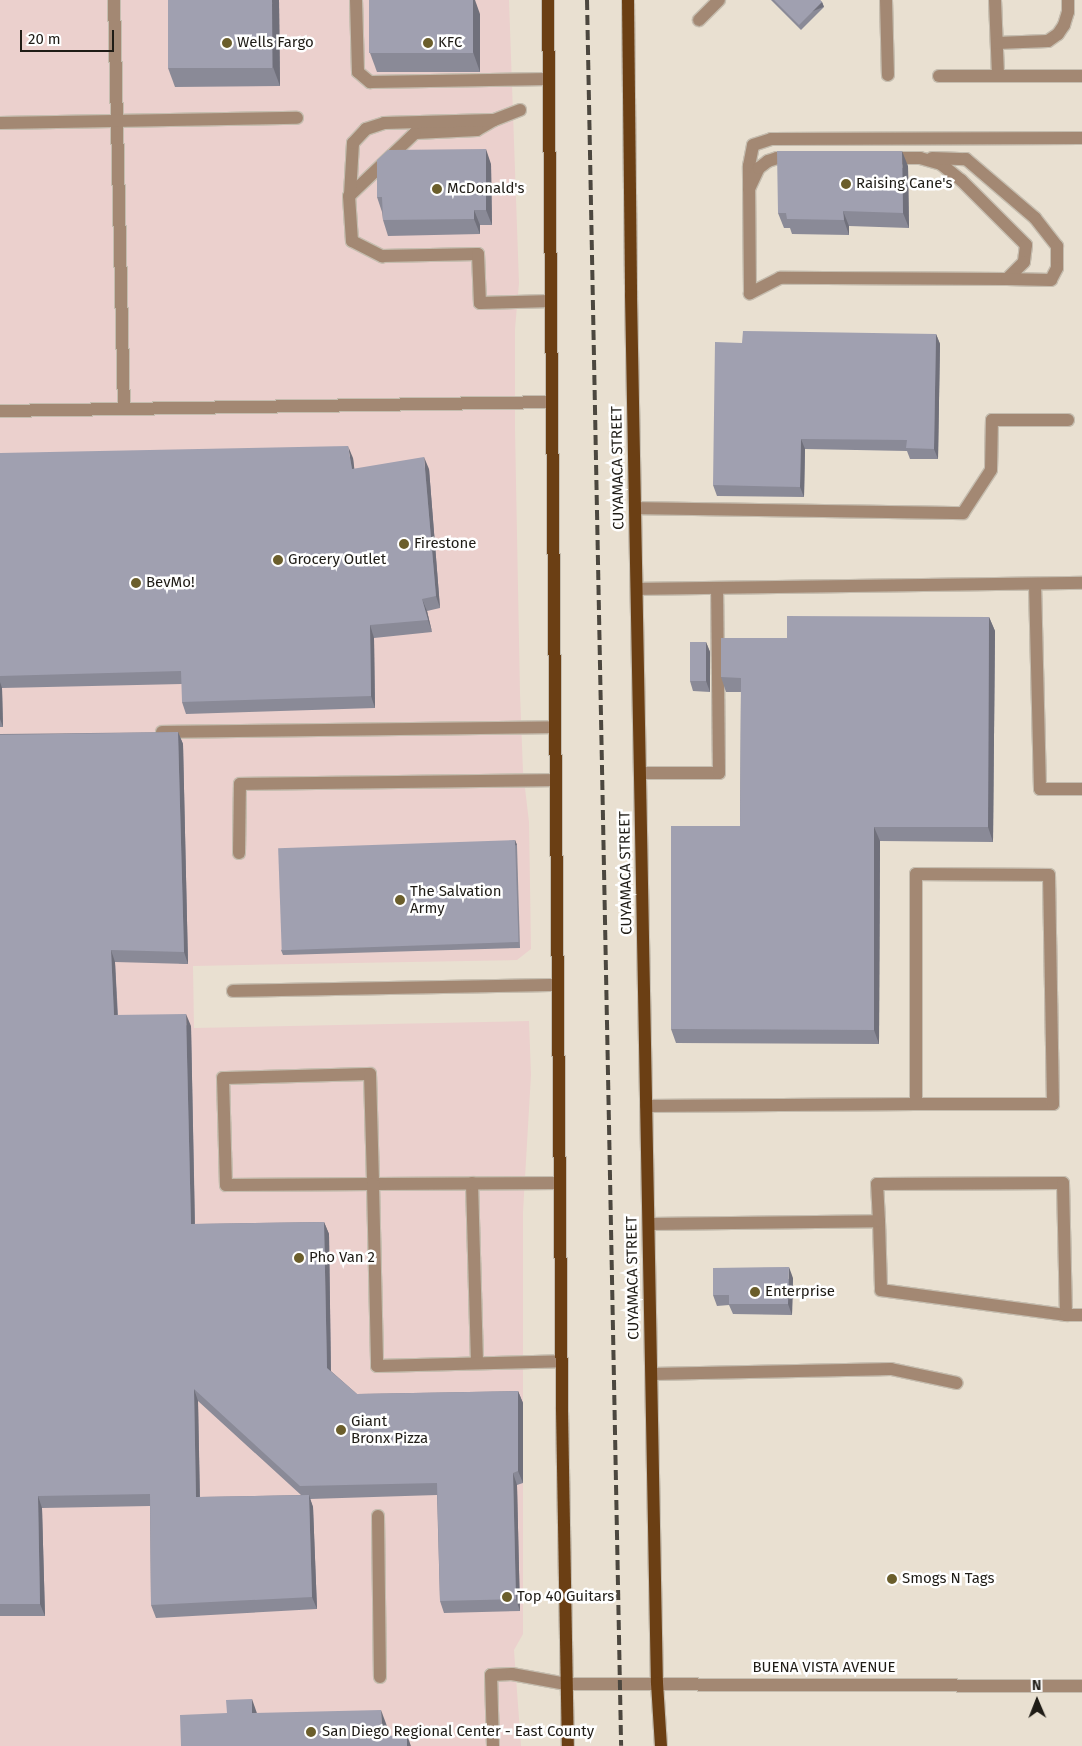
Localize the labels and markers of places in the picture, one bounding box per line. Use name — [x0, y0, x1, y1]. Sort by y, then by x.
place label: Wells Fargo — [237, 34, 314, 52]
place label: KFC — [438, 34, 462, 52]
marker: Wells Fargo — [221, 37, 233, 49]
marker: KFC — [422, 37, 434, 49]
place label: Raising Cane's — [856, 175, 952, 193]
marker: Raising Cane's — [840, 178, 852, 190]
place label: McDonald's — [447, 180, 524, 198]
marker: McDonald's — [431, 183, 443, 195]
place label: Firestone — [414, 535, 477, 553]
marker: Firestone — [398, 538, 410, 550]
place label: Grocery Outlet — [288, 551, 386, 569]
marker: Grocery Outlet — [272, 554, 284, 566]
place label: BevMo! — [146, 574, 195, 592]
marker: BevMo! — [130, 577, 142, 589]
place label: The Salvation Army — [410, 882, 502, 917]
marker: The Salvation Army — [394, 894, 406, 906]
place label: Pho Van 2 — [309, 1249, 375, 1267]
marker: Pho Van 2 — [293, 1252, 305, 1264]
place label: Enterprise — [765, 1283, 835, 1301]
marker: Enterprise — [749, 1286, 761, 1298]
place label: Giant Bronx Pizza — [351, 1412, 428, 1447]
marker: Giant Bronx Pizza — [335, 1424, 347, 1436]
place label: Smogs N Tags — [902, 1570, 994, 1588]
marker: Smogs N Tags — [886, 1573, 898, 1585]
place label: Top 40 Guitars — [517, 1588, 614, 1606]
marker: Top 40 Guitars — [501, 1591, 513, 1603]
place label: San Diego Regional Center - East County — [322, 1723, 594, 1741]
marker: San Diego Regional Center - East County — [304, 1725, 318, 1739]

